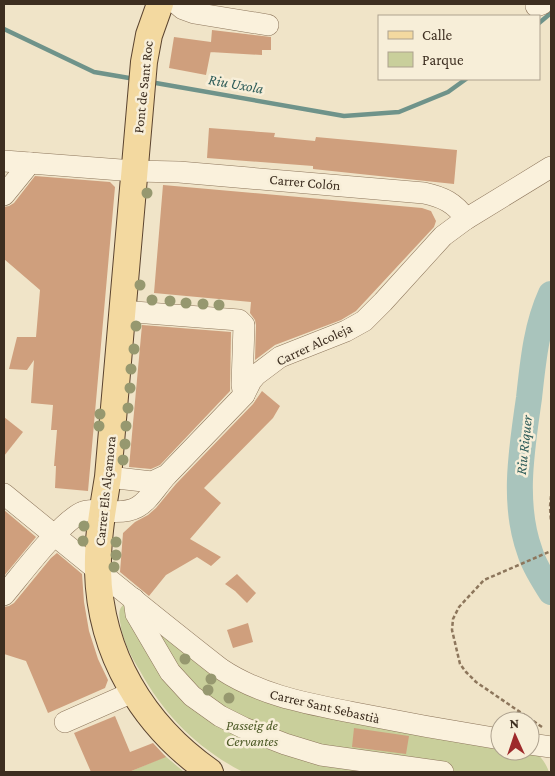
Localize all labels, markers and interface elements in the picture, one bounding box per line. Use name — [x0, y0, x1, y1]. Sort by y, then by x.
legend — [378, 15, 540, 80]
text: Calle — [422, 27, 453, 43]
street label: Pont de Sant Roc — [130, 40, 156, 134]
text: Parque — [422, 52, 464, 69]
water label: Riu Uxola — [207, 71, 265, 97]
street label: Carrer Colón — [269, 171, 342, 193]
street label: Carrer Alcoleja — [273, 319, 356, 370]
water label: Riu Riquer — [513, 414, 536, 476]
street label: Carrer Els Alçamora — [91, 435, 119, 547]
street label: Carrer Sant Sebastià — [268, 686, 382, 727]
north arrow — [490, 711, 540, 761]
text: N — [509, 715, 520, 731]
park label: Passeig de Cervantes — [226, 717, 279, 749]

